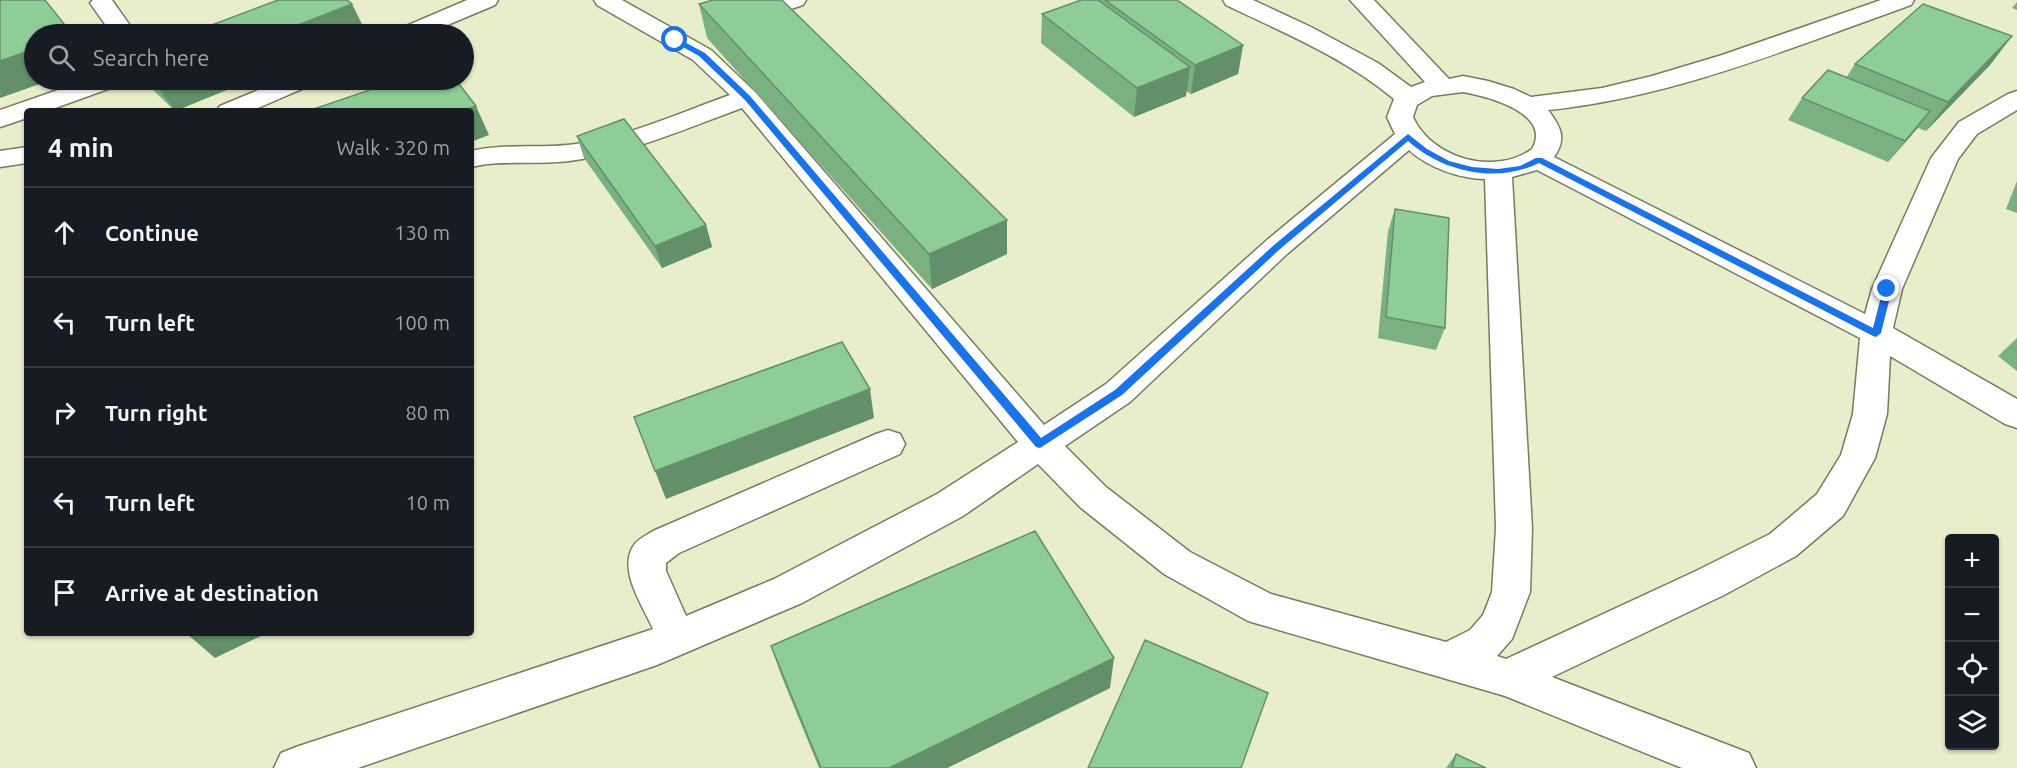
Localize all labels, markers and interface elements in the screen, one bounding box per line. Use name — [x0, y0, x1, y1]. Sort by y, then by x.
search box — [24, 24, 474, 90]
route start — [661, 26, 687, 52]
icon: search — [45, 41, 78, 74]
text: Search here — [93, 45, 209, 70]
text: 4 min — [48, 133, 114, 162]
text: Walk · 320 m — [337, 136, 450, 159]
icon: ahead — [48, 216, 81, 249]
text: Continue — [105, 220, 199, 245]
text: 130 m — [394, 221, 450, 244]
route end — [1873, 275, 1899, 301]
icon: left — [48, 306, 81, 339]
text: Turn left — [105, 310, 195, 335]
text: 100 m — [394, 311, 450, 334]
icon: right — [48, 396, 81, 429]
text: Turn right — [105, 400, 207, 425]
text: 80 m — [406, 401, 450, 424]
icon: left — [48, 486, 81, 519]
text: Turn left — [105, 490, 195, 515]
text: 10 m — [406, 491, 450, 514]
map controls — [1945, 534, 1999, 750]
button: + — [1945, 534, 1999, 588]
icon: arrive — [48, 576, 81, 609]
text: Arrive at destination — [105, 580, 319, 605]
button: − — [1945, 588, 1999, 642]
button: locate — [1945, 642, 1999, 696]
button: layers — [1945, 696, 1999, 750]

